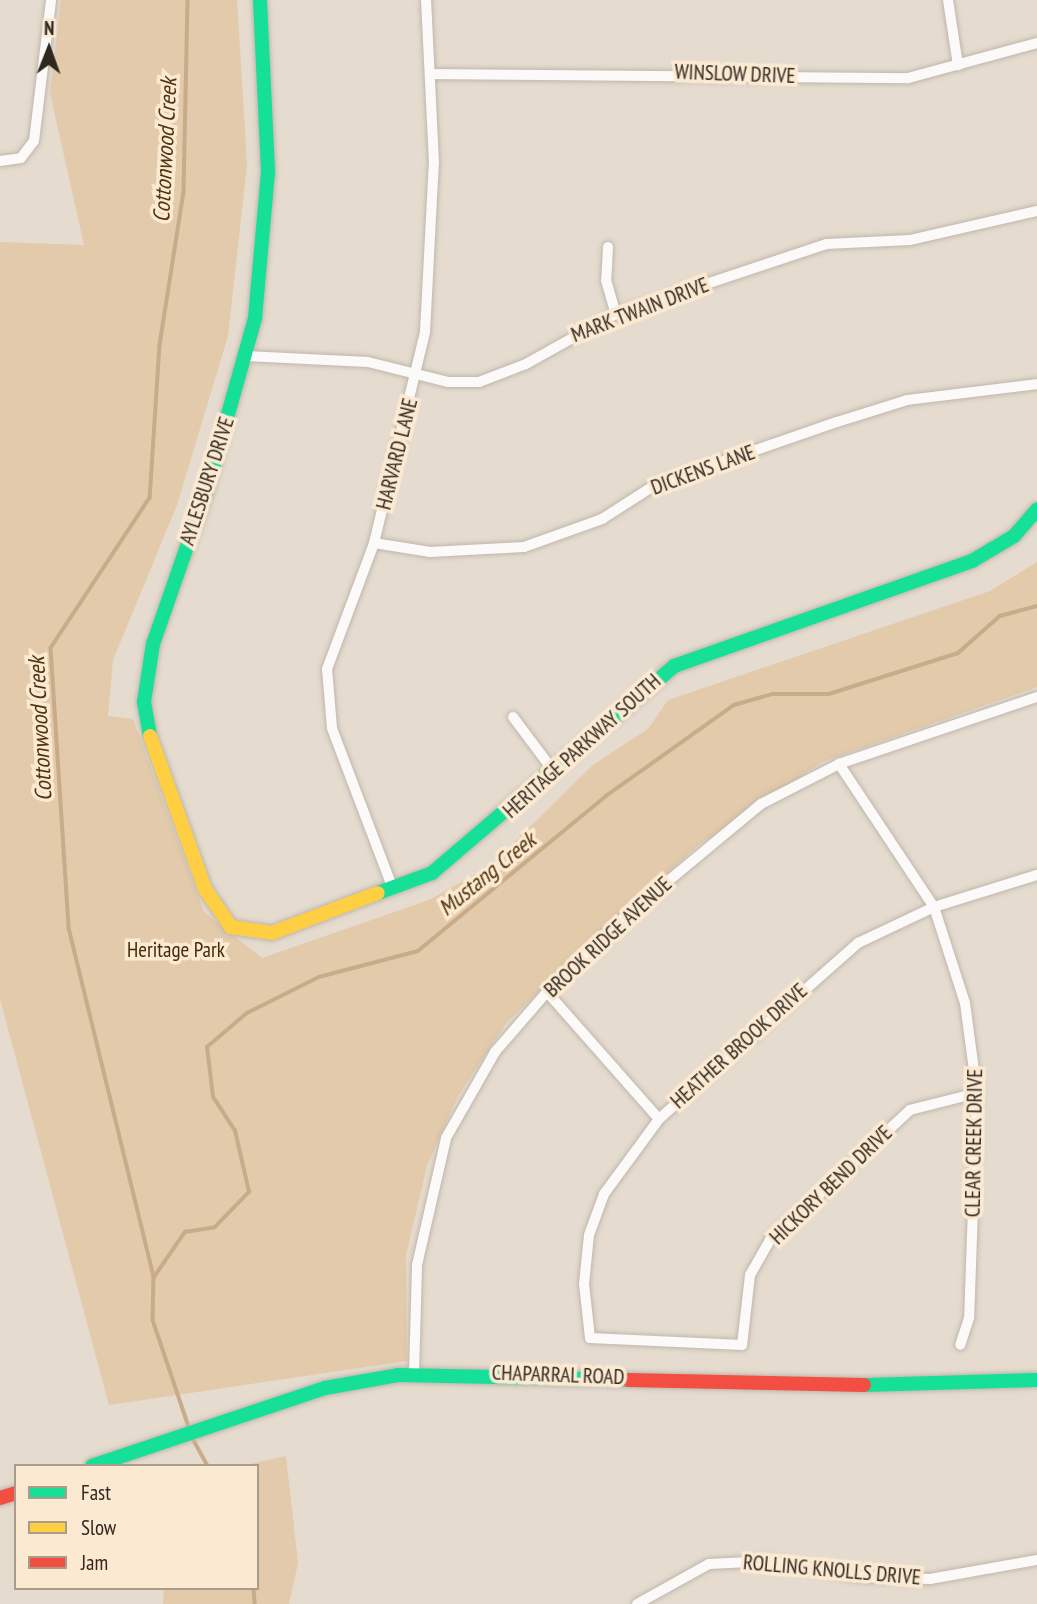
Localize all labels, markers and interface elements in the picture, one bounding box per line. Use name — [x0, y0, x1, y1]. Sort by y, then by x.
north arrow — [14, 14, 84, 84]
text: N — [44, 16, 55, 40]
street label: WINSLOW DRIVE — [674, 59, 796, 89]
water label: Cottonwood Creek — [147, 77, 183, 223]
street label: MARK TWAIN DRIVE — [567, 272, 713, 348]
street label: HARVARD LANE — [371, 396, 423, 512]
street label: AYLESBURY DRIVE — [174, 414, 240, 548]
street label: DICKENS LANE — [648, 440, 758, 500]
water label: Cottonwood Creek — [22, 656, 58, 802]
street label: HERITAGE PARKWAY SOUTH — [498, 668, 666, 824]
water label: Mustang Creek — [433, 826, 541, 922]
street label: BROOK RIDGE AVENUE — [539, 871, 677, 1003]
park label: Heritage Park — [127, 937, 225, 963]
street label: HEATHER BROOK DRIVE — [665, 978, 813, 1114]
street label: CLEAR CREEK DRIVE — [960, 1068, 988, 1218]
street label: HICKORY BEND DRIVE — [764, 1120, 898, 1250]
street label: CHAPARRAL ROAD — [491, 1360, 625, 1390]
legend — [14, 1464, 259, 1590]
text: Fast — [81, 1479, 111, 1506]
text: Slow — [81, 1514, 116, 1541]
text: Jam — [81, 1549, 108, 1576]
street label: ROLLING KNOLLS DRIVE — [742, 1550, 922, 1590]

